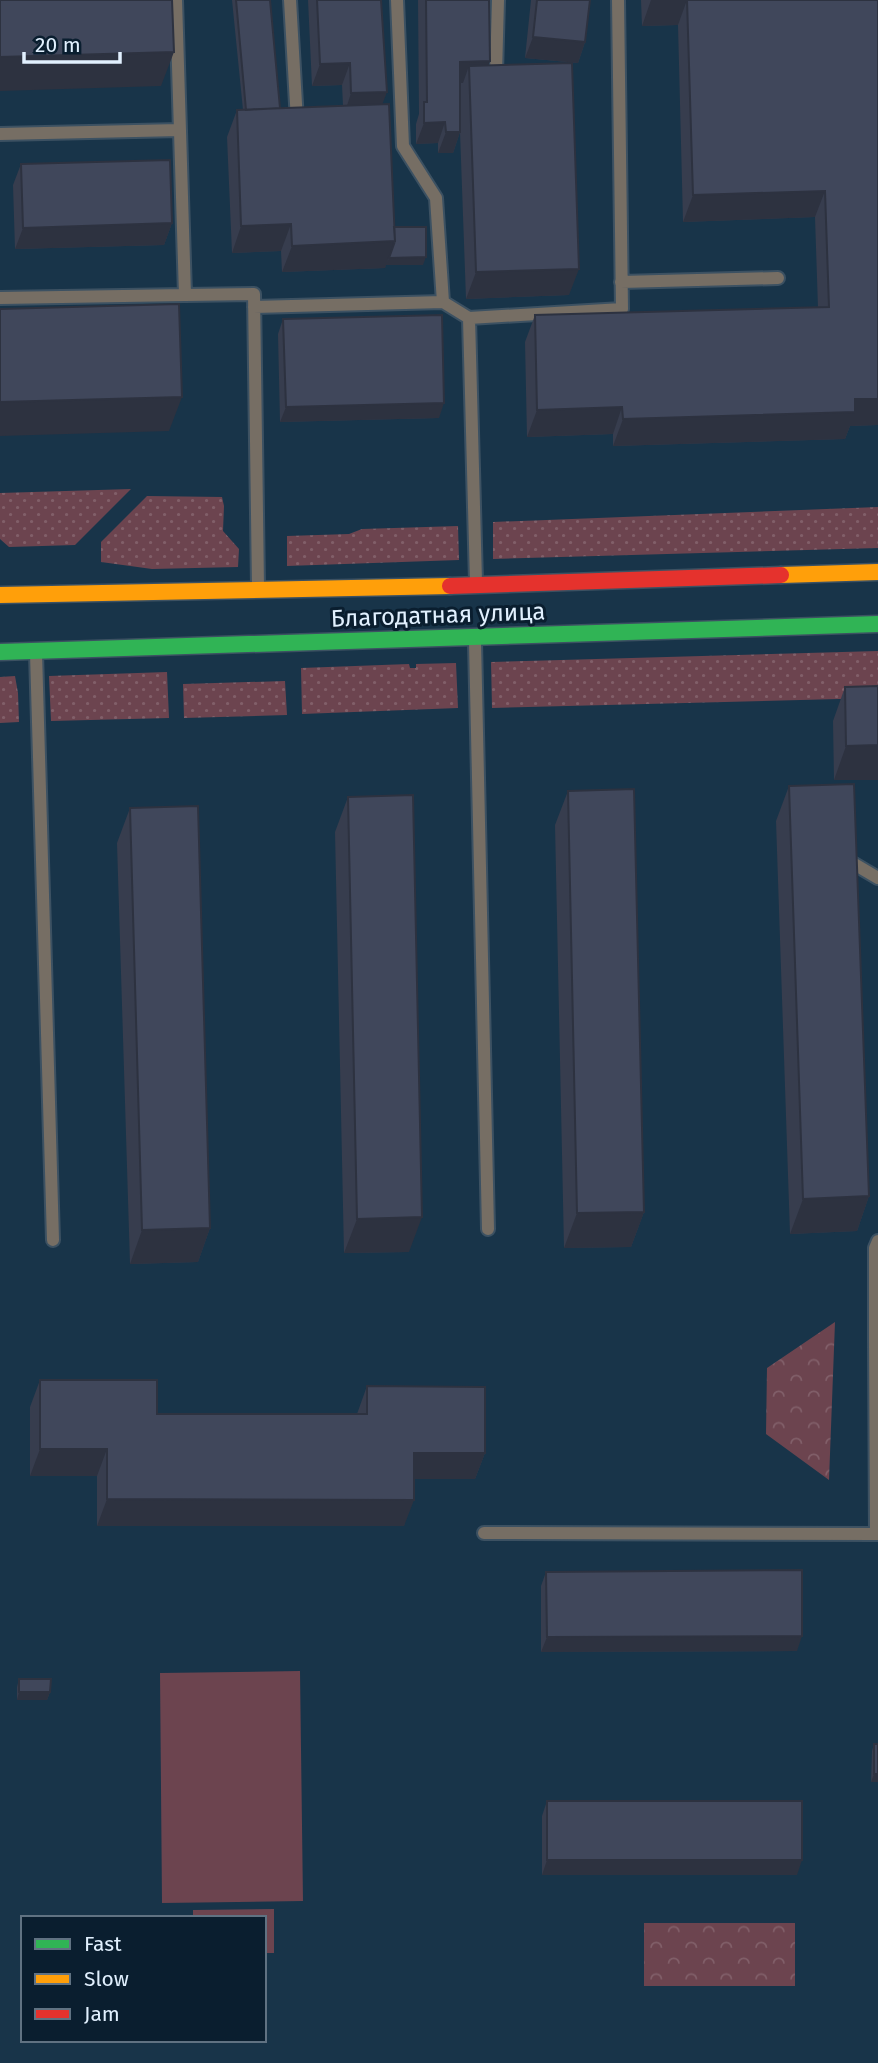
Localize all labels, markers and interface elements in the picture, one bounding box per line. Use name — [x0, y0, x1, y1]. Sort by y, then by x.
scale bar — [24, 21, 121, 65]
text: 20 m — [35, 32, 81, 58]
street label: Благодатная улица — [330, 597, 546, 633]
legend — [21, 1916, 266, 2042]
text: Fast — [84, 1931, 122, 1957]
text: Slow — [84, 1966, 129, 1992]
text: Jam — [84, 2001, 120, 2027]

